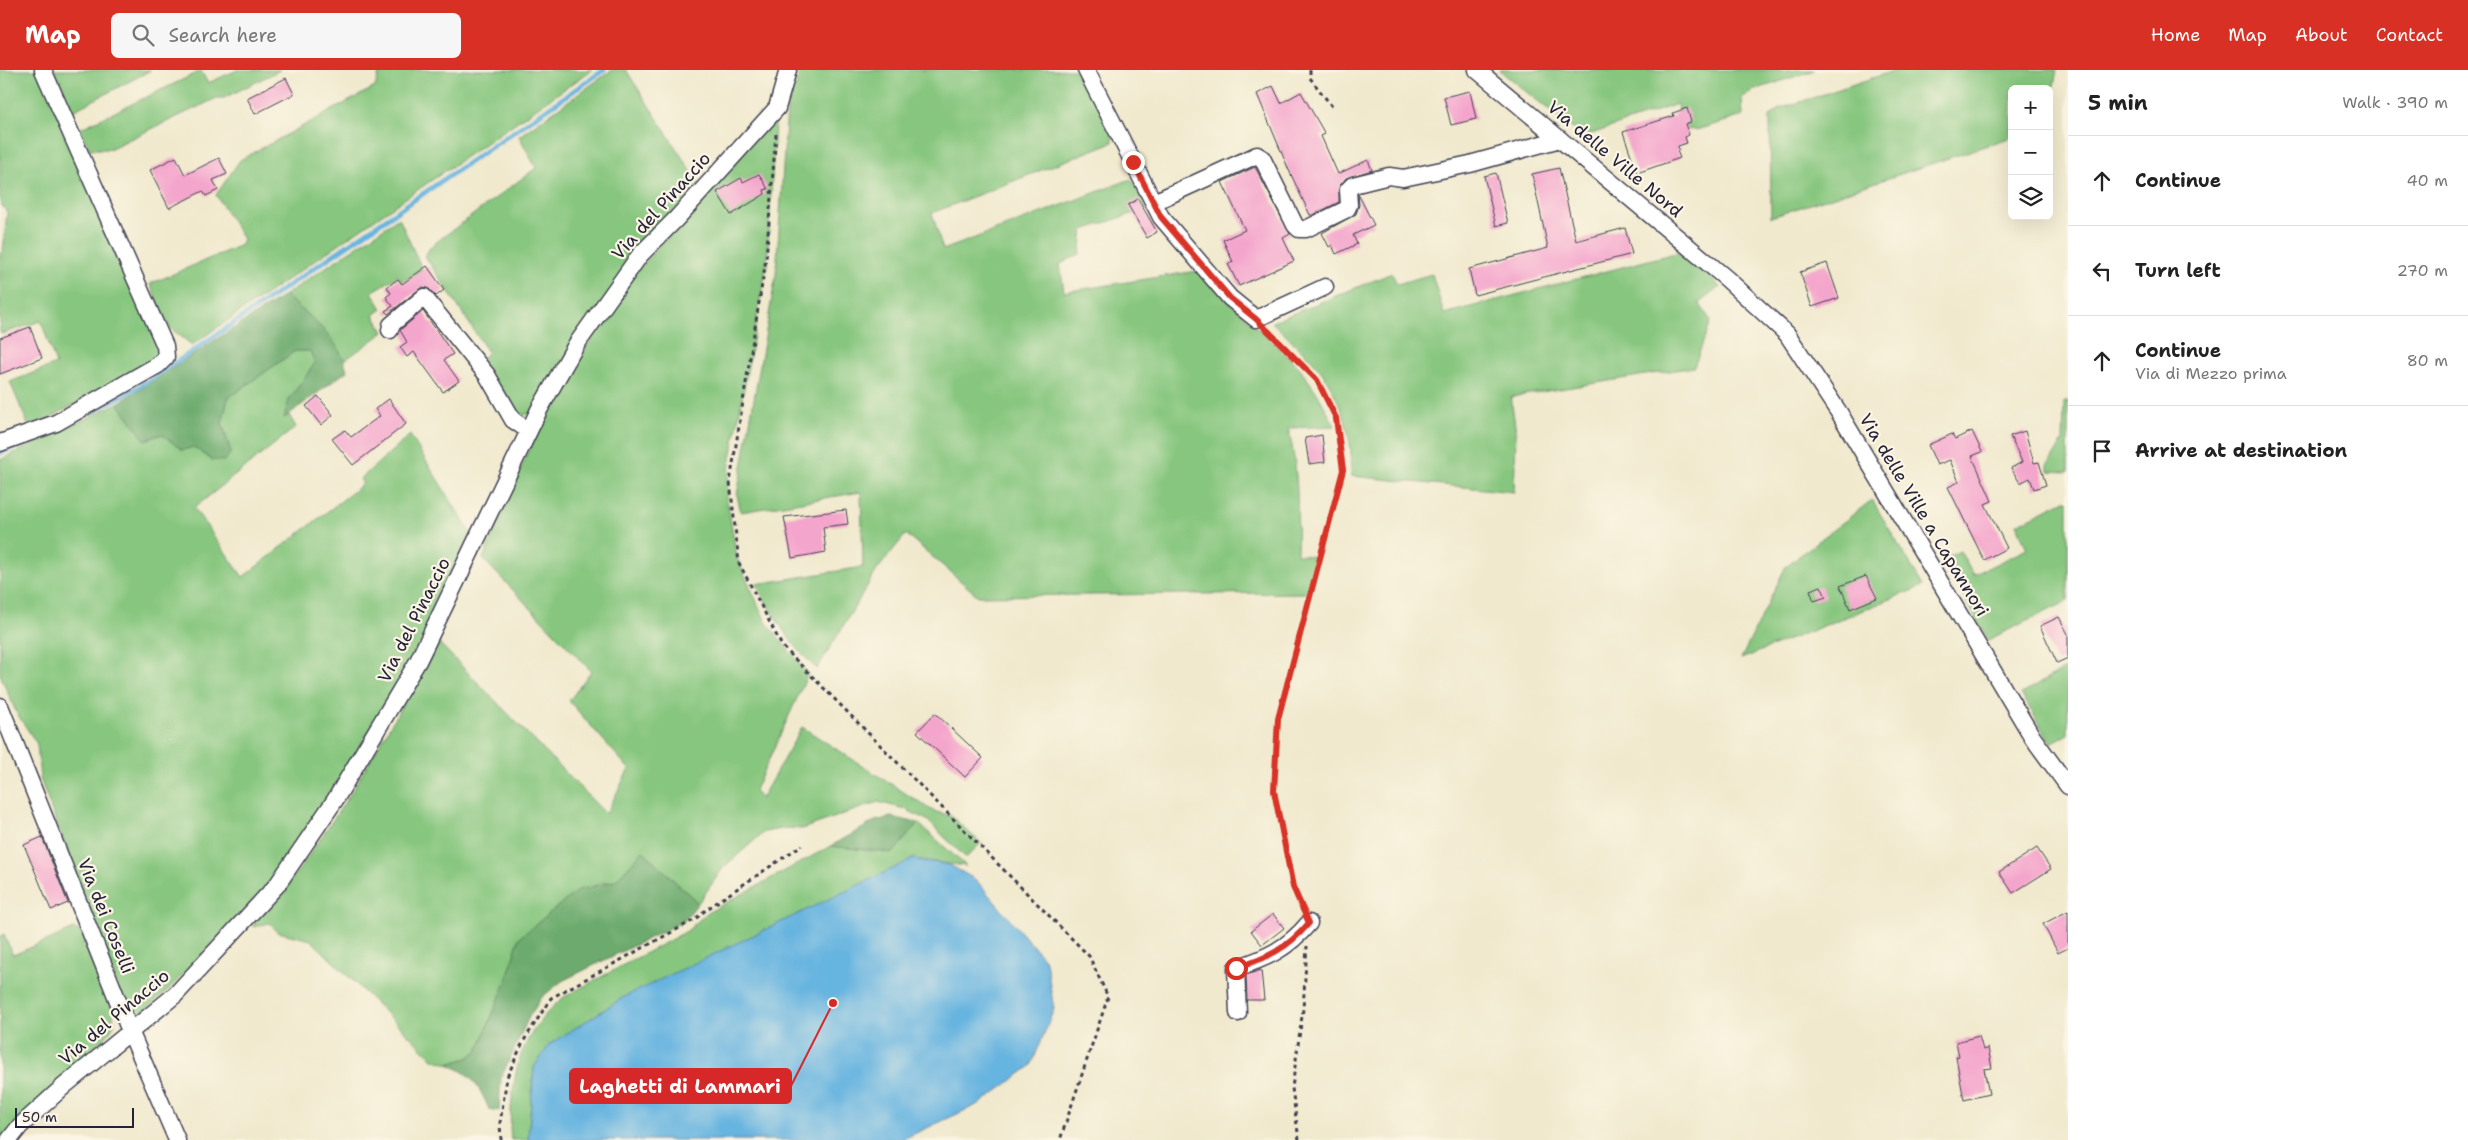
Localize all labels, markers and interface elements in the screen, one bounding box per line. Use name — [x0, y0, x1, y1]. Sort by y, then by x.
search box — [111, 13, 461, 58]
text: Map — [25, 19, 81, 51]
icon: search — [129, 21, 157, 49]
text: Search here — [169, 23, 277, 48]
text: Home — [2151, 23, 2200, 47]
text: Map — [2228, 23, 2267, 47]
text: About — [2295, 23, 2348, 47]
text: Contact — [2376, 23, 2443, 47]
map controls — [2008, 85, 2053, 220]
button: + — [2008, 85, 2053, 130]
text: 5 min — [2088, 89, 2148, 117]
text: Walk · 390 m — [2342, 92, 2448, 113]
street label: Via delle Ville Nord — [1542, 95, 1688, 223]
button: − — [2008, 130, 2053, 175]
street label: Via del Pinaccio — [606, 147, 716, 265]
route end — [1122, 151, 1145, 174]
icon: ahead — [2088, 167, 2116, 195]
text: Continue — [2135, 168, 2221, 193]
text: 40 m — [2406, 170, 2448, 191]
button: layers — [2008, 175, 2053, 220]
icon: left — [2088, 257, 2116, 285]
text: Turn left — [2135, 258, 2221, 283]
text: 270 m — [2397, 260, 2448, 281]
text: Continue — [2135, 338, 2221, 363]
icon: ahead — [2088, 347, 2116, 375]
text: 80 m — [2407, 350, 2448, 371]
text: Via di Mezzo prima — [2135, 363, 2287, 384]
street label: Via delle Ville a Capannori — [1854, 409, 1994, 621]
icon: arrive — [2088, 437, 2116, 465]
text: Arrive at destination — [2135, 438, 2347, 463]
street label: Via del Pinaccio — [372, 553, 456, 687]
street label: Via dei Coselli — [72, 855, 140, 977]
route start — [1225, 957, 1248, 980]
street label: Via del Pinaccio — [54, 964, 174, 1070]
callout: Laghetti di Lammari — [570, 1069, 791, 1103]
text: Laghetti di Lammari — [579, 1074, 781, 1099]
scale bar — [15, 1105, 134, 1128]
text: 50 m — [22, 1108, 57, 1126]

